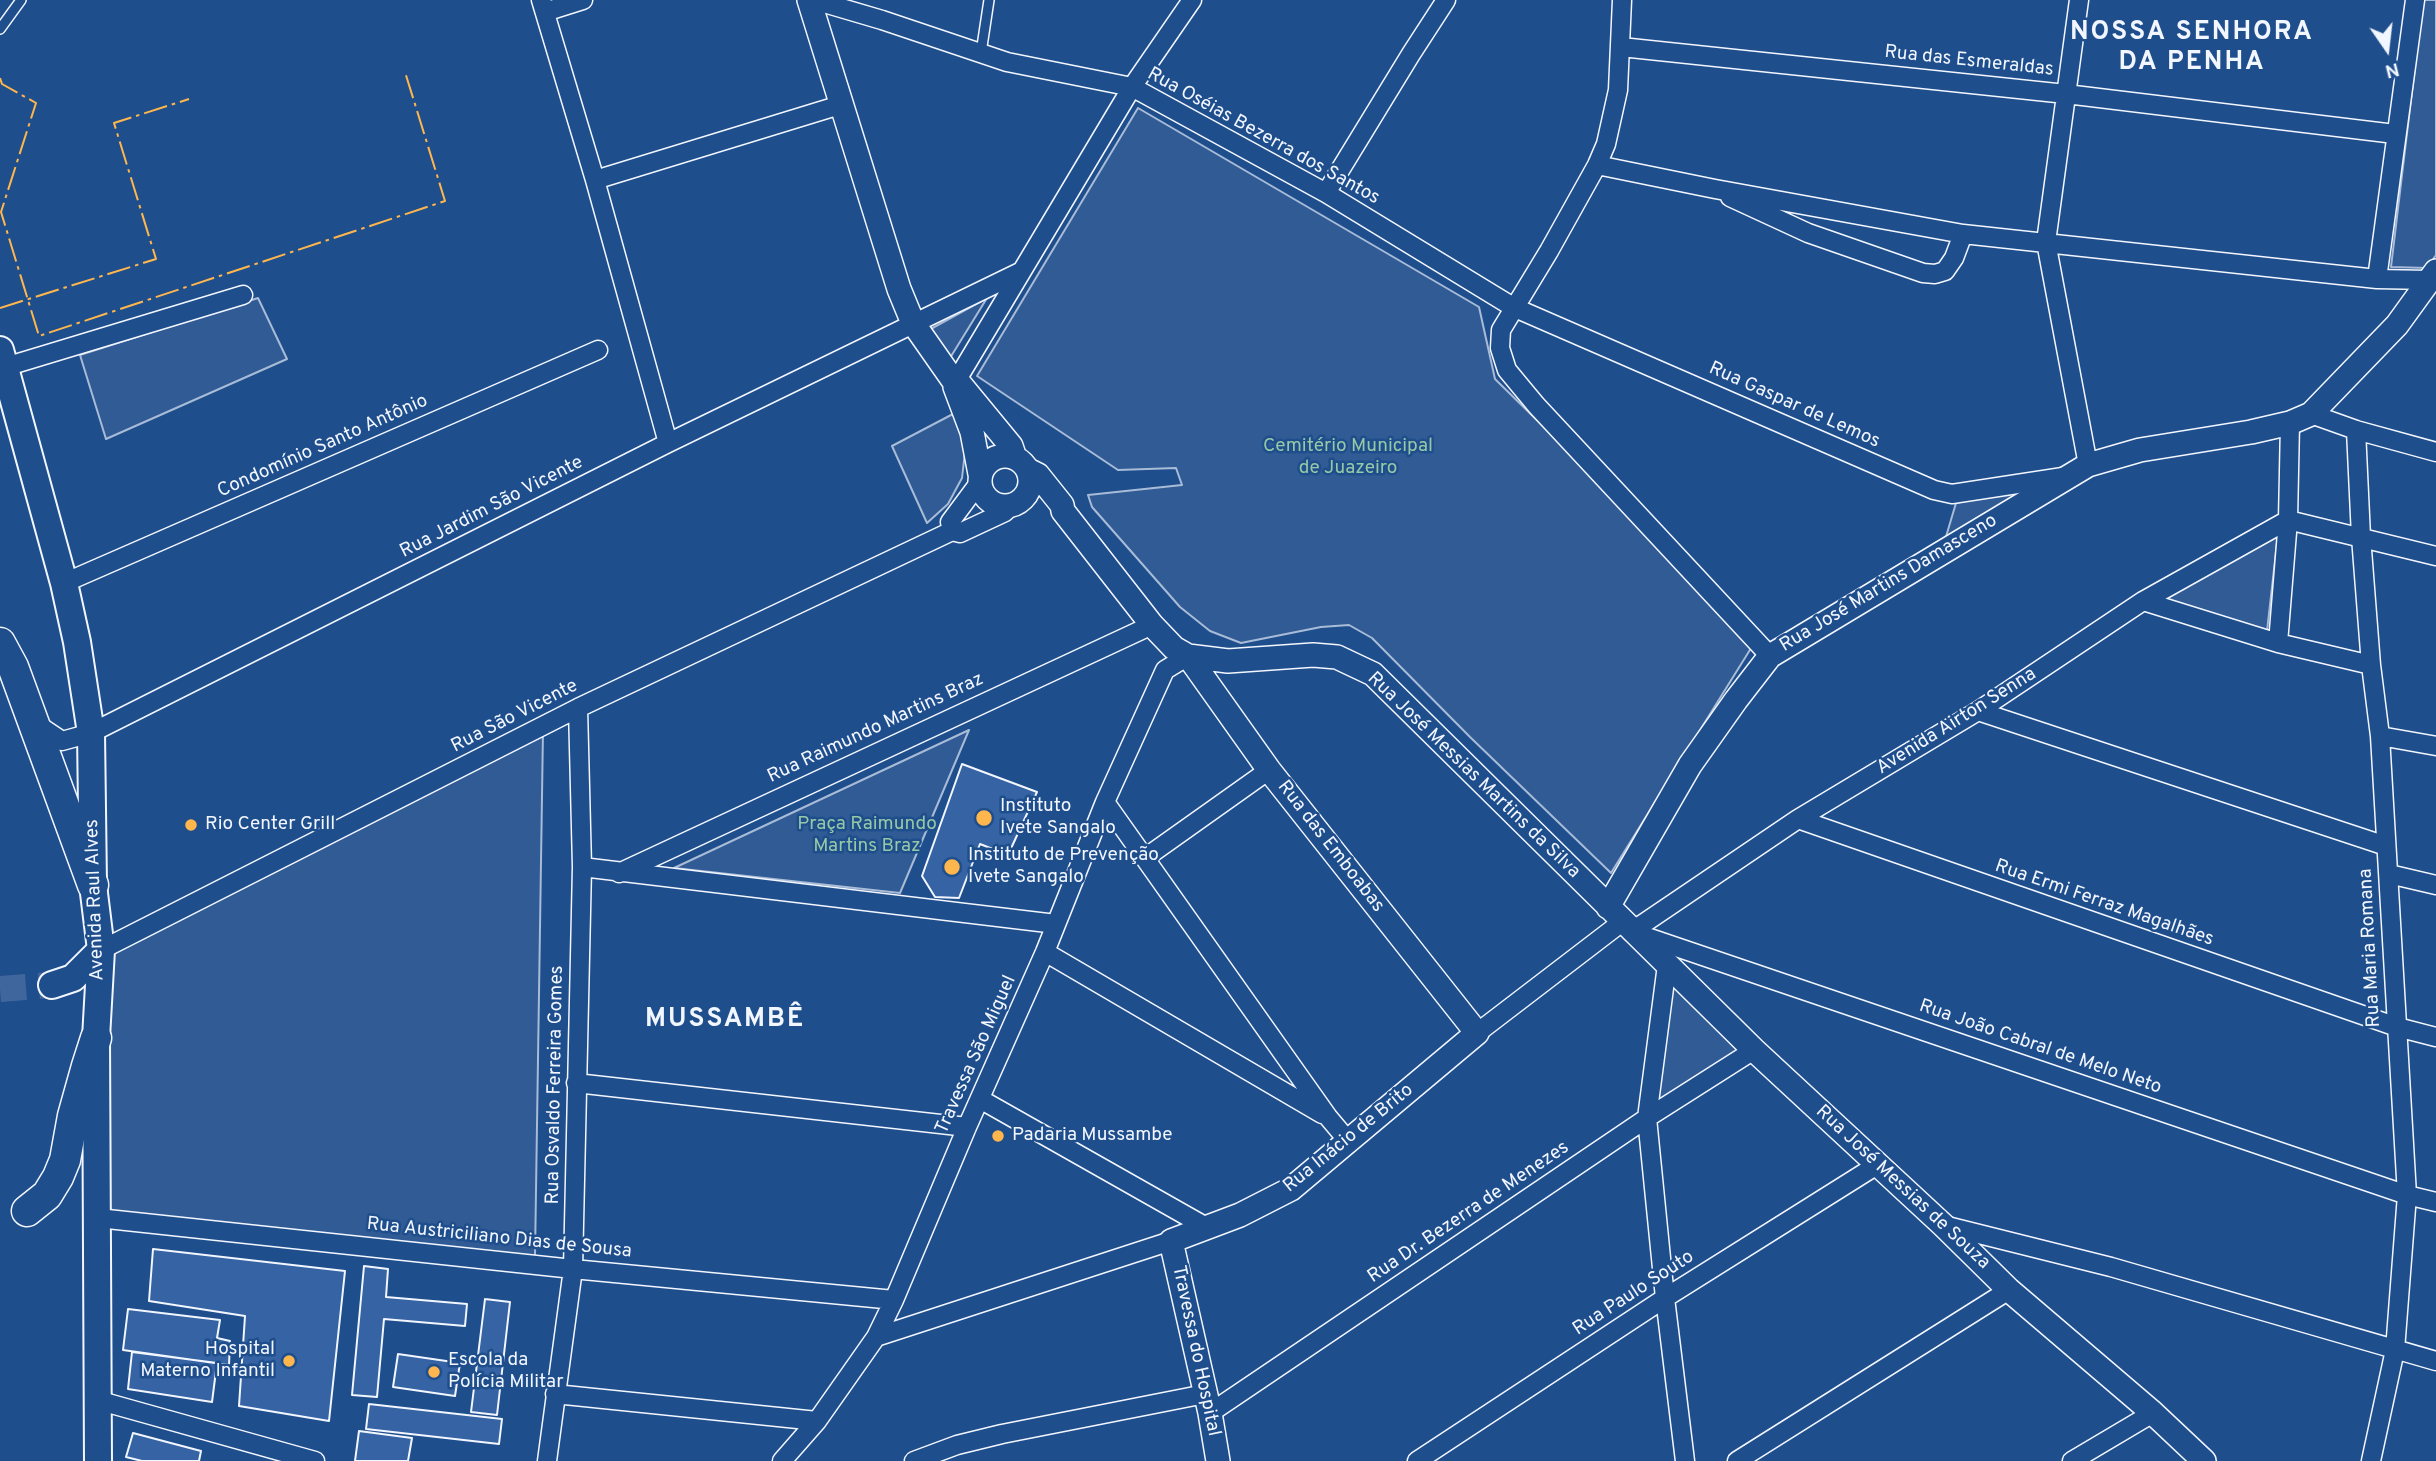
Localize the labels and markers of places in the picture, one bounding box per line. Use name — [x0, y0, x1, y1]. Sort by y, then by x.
place label: Instituto Ivete Sangalo — [1000, 796, 1116, 840]
marker: Instituto Ivete Sangalo — [974, 808, 994, 828]
place label: Rio Center Grill — [205, 814, 335, 836]
marker: Rio Center Grill — [183, 817, 199, 833]
place label: Instituto de Prevenção Ivete Sangalo — [968, 845, 1159, 889]
marker: Instituto de Prevenção Ivete Sangalo — [942, 857, 962, 877]
place label: Padaria Mussambe — [1012, 1125, 1173, 1147]
marker: Padaria Mussambe — [990, 1128, 1006, 1144]
place label: Hospital Materno Infantil — [140, 1339, 275, 1383]
place label: Escola da Polícia Militar — [448, 1350, 564, 1394]
marker: Hospital Materno Infantil — [281, 1353, 297, 1369]
marker: Escola da Polícia Militar — [426, 1364, 442, 1380]

